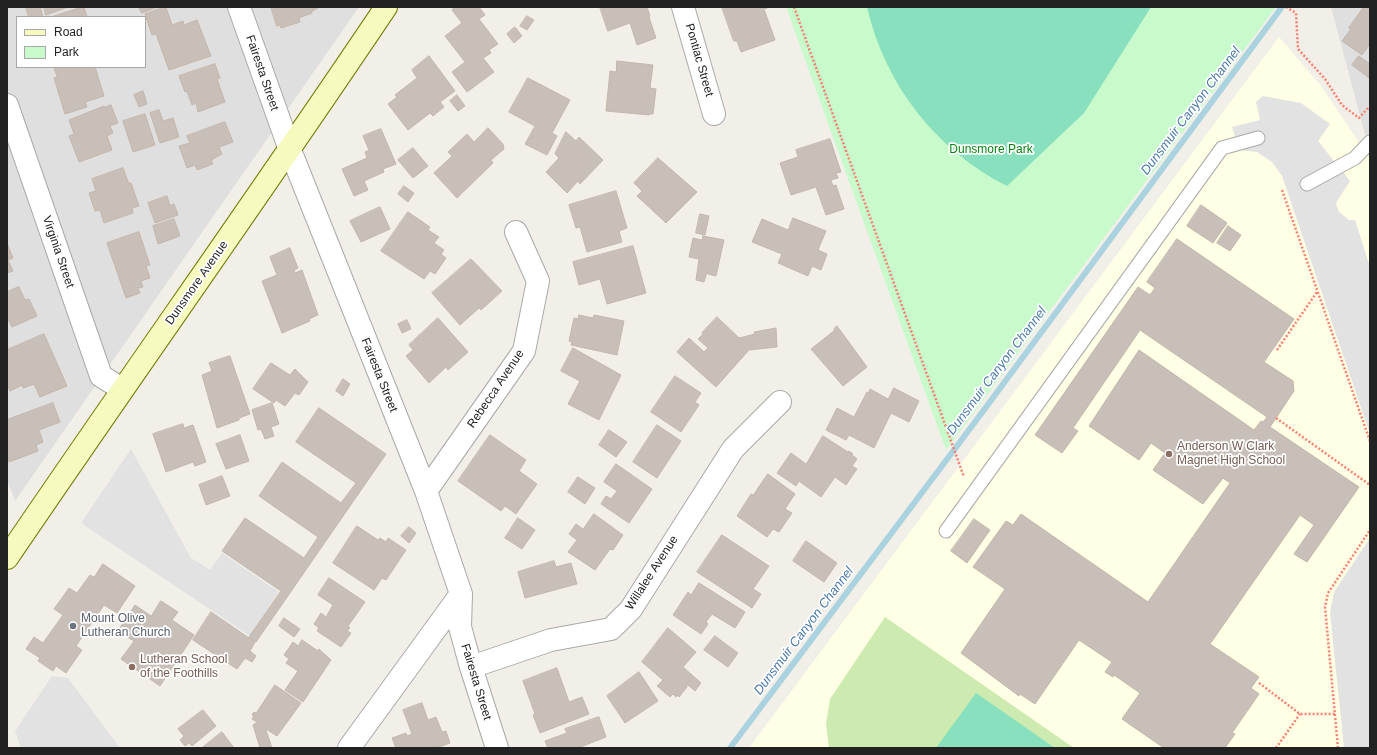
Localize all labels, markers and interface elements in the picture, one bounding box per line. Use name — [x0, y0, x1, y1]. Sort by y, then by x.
legend — [16, 16, 146, 68]
street label: Pontiac Street — [682, 22, 716, 98]
text: Road — [54, 25, 83, 39]
street label: Fairesta Street — [242, 33, 282, 113]
water label: Dunsmuir Canyon Channel — [1138, 44, 1244, 178]
text: Park — [54, 45, 79, 59]
park label: Dunsmore Park — [949, 143, 1033, 157]
street label: Virginia Street — [39, 214, 77, 290]
street label: Dunsmore Avenue — [163, 238, 231, 328]
water label: Dunsmuir Canyon Channel — [944, 304, 1050, 438]
street label: Fairesta Street — [358, 336, 400, 414]
street label: Rebecca Avenue — [465, 347, 527, 431]
place label: Anderson W Clark Magnet High School — [1177, 440, 1285, 468]
marker: Anderson W Clark Magnet High School — [1164, 449, 1174, 459]
street label: Willalee Avenue — [623, 533, 681, 613]
water label: Dunsmuir Canyon Channel — [751, 564, 857, 698]
place label: Mount Olive Lutheran Church — [81, 612, 170, 640]
marker: Mount Olive Lutheran Church — [68, 621, 78, 631]
street label: Fairesta Street — [458, 642, 494, 722]
place label: Lutheran School of the Foothills — [140, 653, 227, 681]
marker: Lutheran School of the Foothills — [127, 662, 137, 672]

